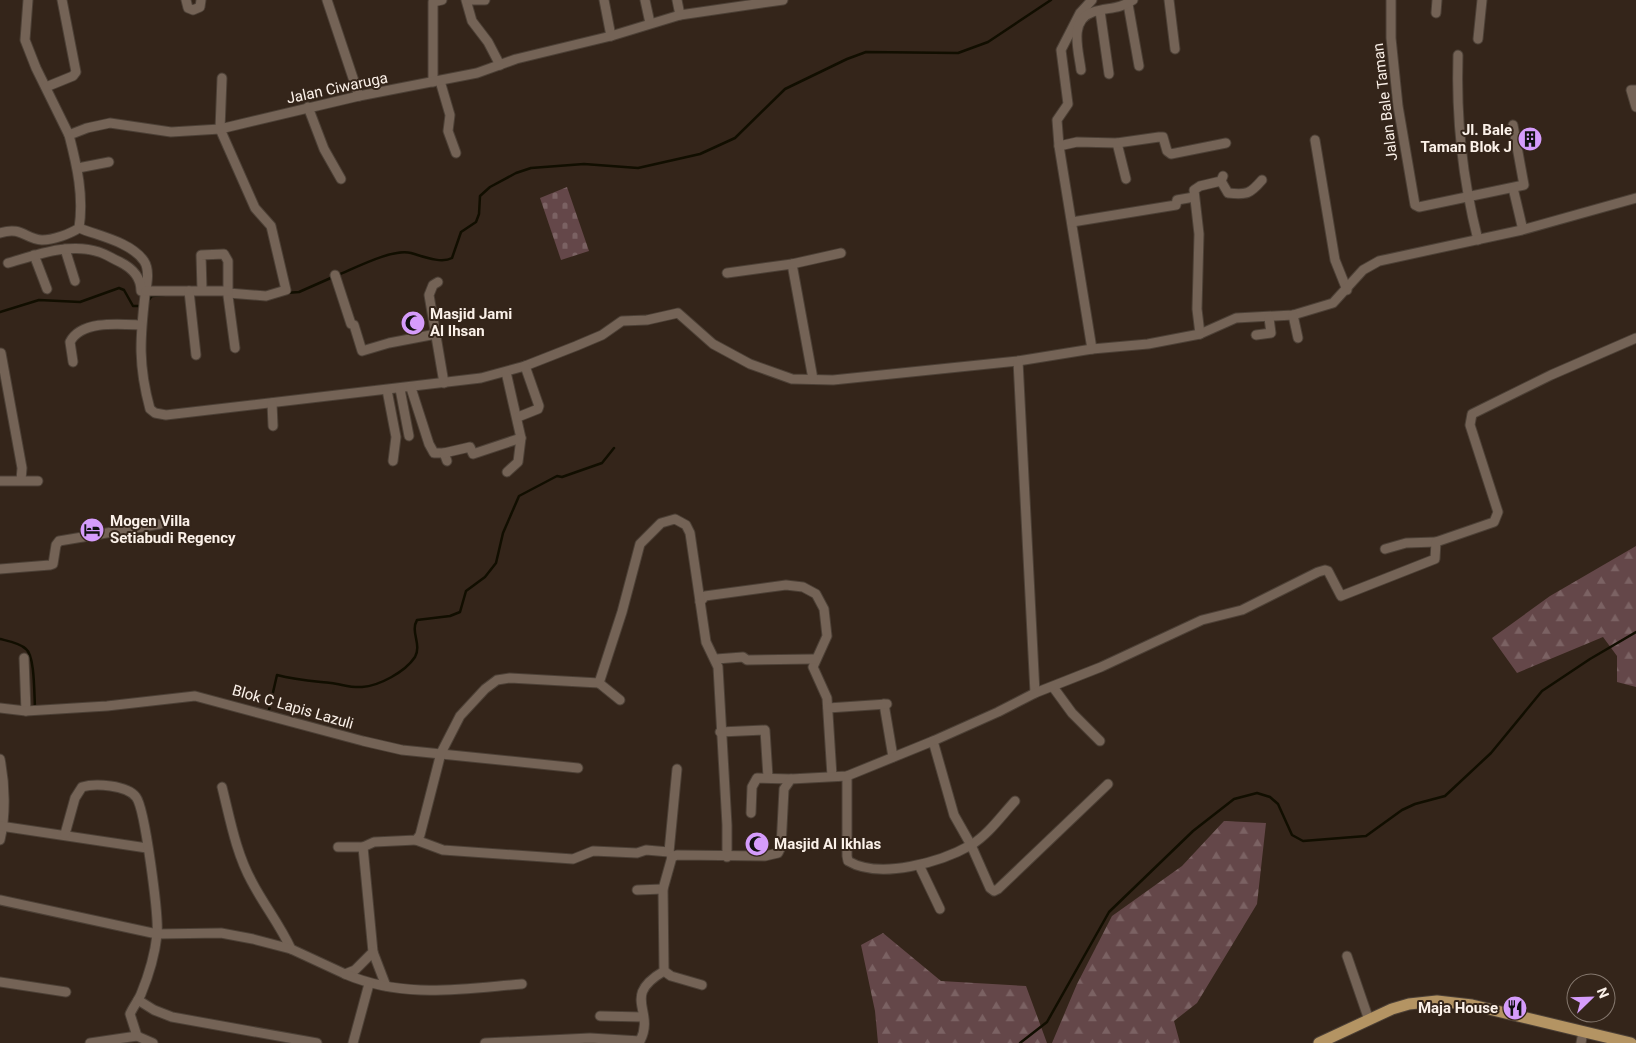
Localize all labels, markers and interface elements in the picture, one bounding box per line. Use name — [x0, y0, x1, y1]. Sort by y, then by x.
street label: Jalan Bale Taman — [1369, 42, 1401, 162]
street label: Jalan Ciwaruga — [285, 68, 389, 108]
place label: Jl. Bale Taman Blok J — [1420, 121, 1512, 156]
building icon: Jl. Bale Taman Blok J — [1517, 126, 1543, 152]
place label: Masjid Jami Al Ihsan — [430, 305, 512, 340]
mosque icon: Masjid Jami Al Ihsan — [400, 310, 426, 336]
place label: Mogen Villa Setiabudi Regency — [110, 512, 236, 547]
hotel icon: Mogen Villa Setiabudi Regency — [79, 517, 105, 543]
street label: Blok C Lapis Lazuli — [230, 681, 356, 733]
mosque icon: Masjid Al Ikhlas — [744, 831, 770, 857]
place label: Masjid Al Ikhlas — [774, 835, 881, 853]
north arrow — [1566, 973, 1616, 1023]
text: N — [1594, 985, 1612, 1001]
restaurant icon: Maja House — [1502, 995, 1528, 1021]
place label: Maja House — [1418, 999, 1498, 1017]

